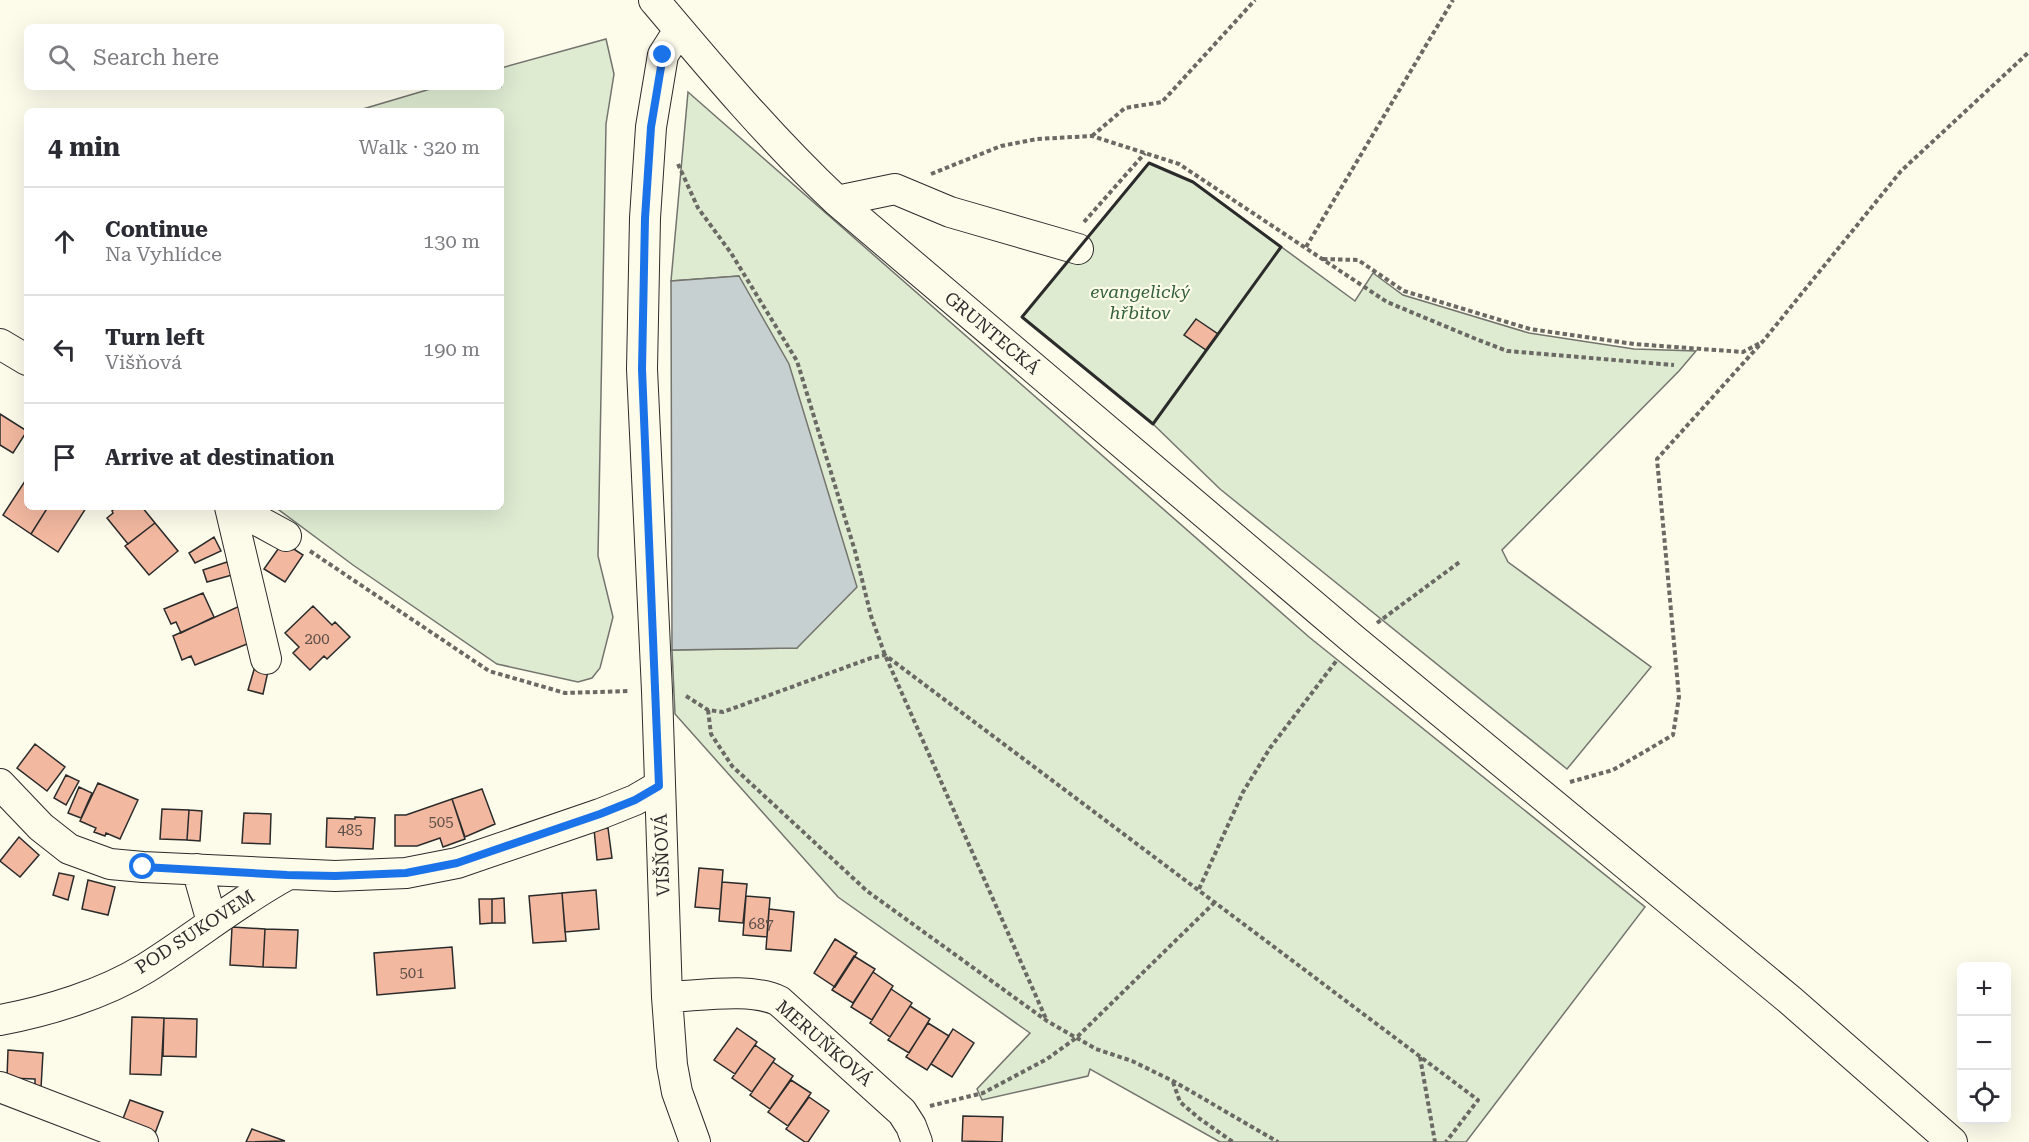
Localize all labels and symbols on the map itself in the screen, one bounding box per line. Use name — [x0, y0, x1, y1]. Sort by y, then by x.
route end — [649, 41, 675, 67]
park label: evangelický hřbitov — [1090, 281, 1191, 323]
street label: GRUNTECKÁ — [941, 287, 1044, 379]
house number: 200 — [304, 630, 330, 648]
house number: 505 — [428, 813, 454, 831]
street label: VIŠŇOVÁ — [650, 813, 673, 897]
house number: 485 — [337, 821, 363, 839]
route start — [129, 853, 155, 879]
street label: POD SUKOVEM — [131, 885, 258, 978]
house number: 687 — [748, 915, 774, 933]
house number: 501 — [399, 964, 425, 982]
street label: MERUŇKOVÁ — [772, 995, 877, 1090]

